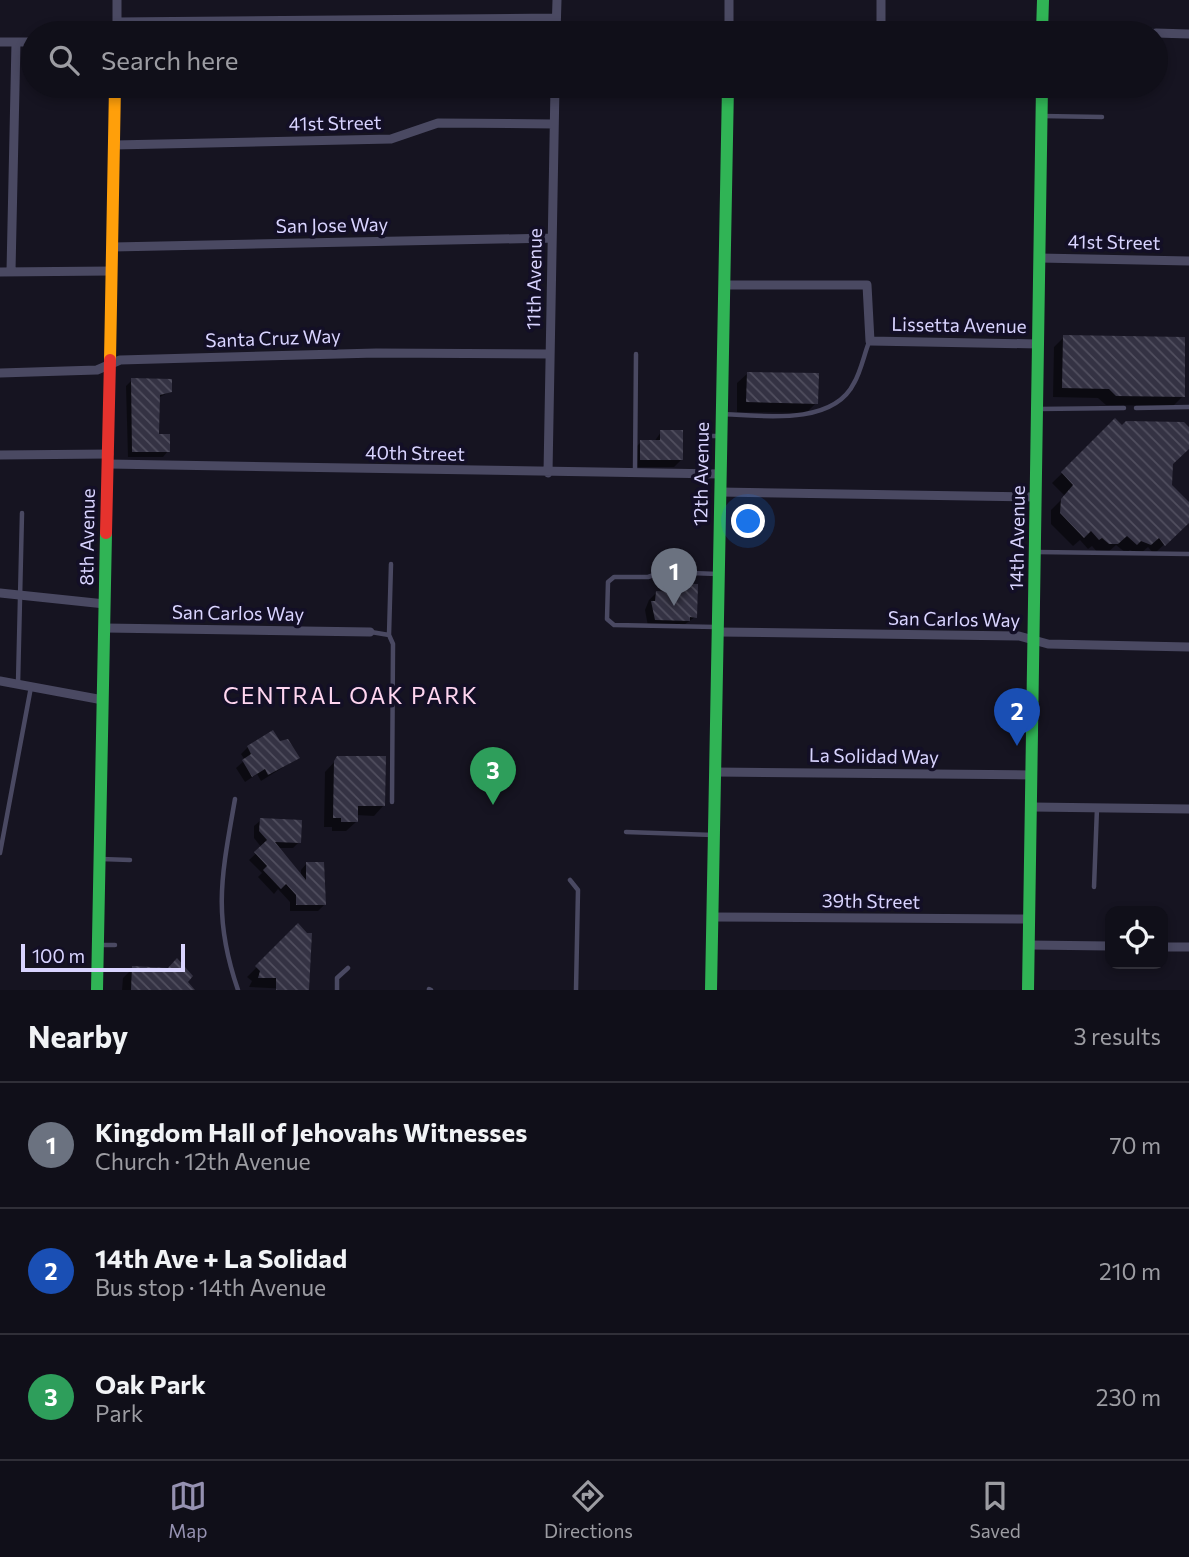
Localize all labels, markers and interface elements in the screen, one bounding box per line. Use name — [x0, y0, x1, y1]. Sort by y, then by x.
search box — [21, 21, 1168, 98]
icon: search — [45, 41, 83, 79]
text: Search here — [101, 44, 239, 75]
street label: 41st Street — [288, 110, 382, 135]
street label: San Jose Way — [276, 212, 389, 237]
street label: 11th Avenue — [521, 228, 546, 330]
street label: 41st Street — [1067, 229, 1161, 254]
street label: Lissetta Avenue — [891, 312, 1027, 337]
street label: Santa Cruz Way — [205, 324, 341, 351]
street label: 12th Avenue — [688, 422, 713, 526]
street label: 40th Street — [365, 440, 465, 465]
street label: 14th Avenue — [1004, 485, 1029, 591]
street label: 8th Avenue — [74, 488, 99, 586]
your location — [731, 504, 765, 538]
pin: 1 — [651, 548, 697, 606]
street label: San Carlos Way — [172, 600, 305, 625]
street label: San Carlos Way — [888, 606, 1021, 631]
district label: CENTRAL OAK PARK — [223, 681, 479, 709]
pin: 2 — [994, 688, 1040, 746]
street label: La Solidad Way — [809, 743, 939, 768]
pin: 3 — [470, 747, 516, 805]
street label: 39th Street — [822, 888, 921, 913]
map controls — [1105, 906, 1168, 969]
button: locate — [1105, 906, 1168, 969]
scale bar — [21, 941, 186, 973]
text: 100 m — [32, 944, 85, 967]
text: Nearby — [28, 1017, 128, 1054]
text: 3 results — [1074, 1022, 1161, 1050]
text: Kingdom Hall of Jehovahs Witnesses — [95, 1116, 527, 1147]
text: 1 — [46, 1131, 56, 1159]
text: 70 m — [1109, 1131, 1161, 1159]
text: Church · 12th Avenue — [95, 1147, 311, 1175]
text: 14th Ave + La Solidad — [95, 1242, 347, 1273]
text: 2 — [44, 1257, 58, 1285]
text: 210 m — [1099, 1257, 1161, 1285]
text: Bus stop · 14th Avenue — [95, 1273, 326, 1301]
text: Oak Park — [95, 1368, 206, 1399]
text: 3 — [44, 1383, 58, 1411]
text: 230 m — [1096, 1383, 1161, 1411]
text: Park — [95, 1399, 143, 1427]
tab: Map — [168, 1477, 207, 1542]
tab: Directions — [544, 1477, 633, 1542]
tab: Saved — [969, 1477, 1021, 1542]

